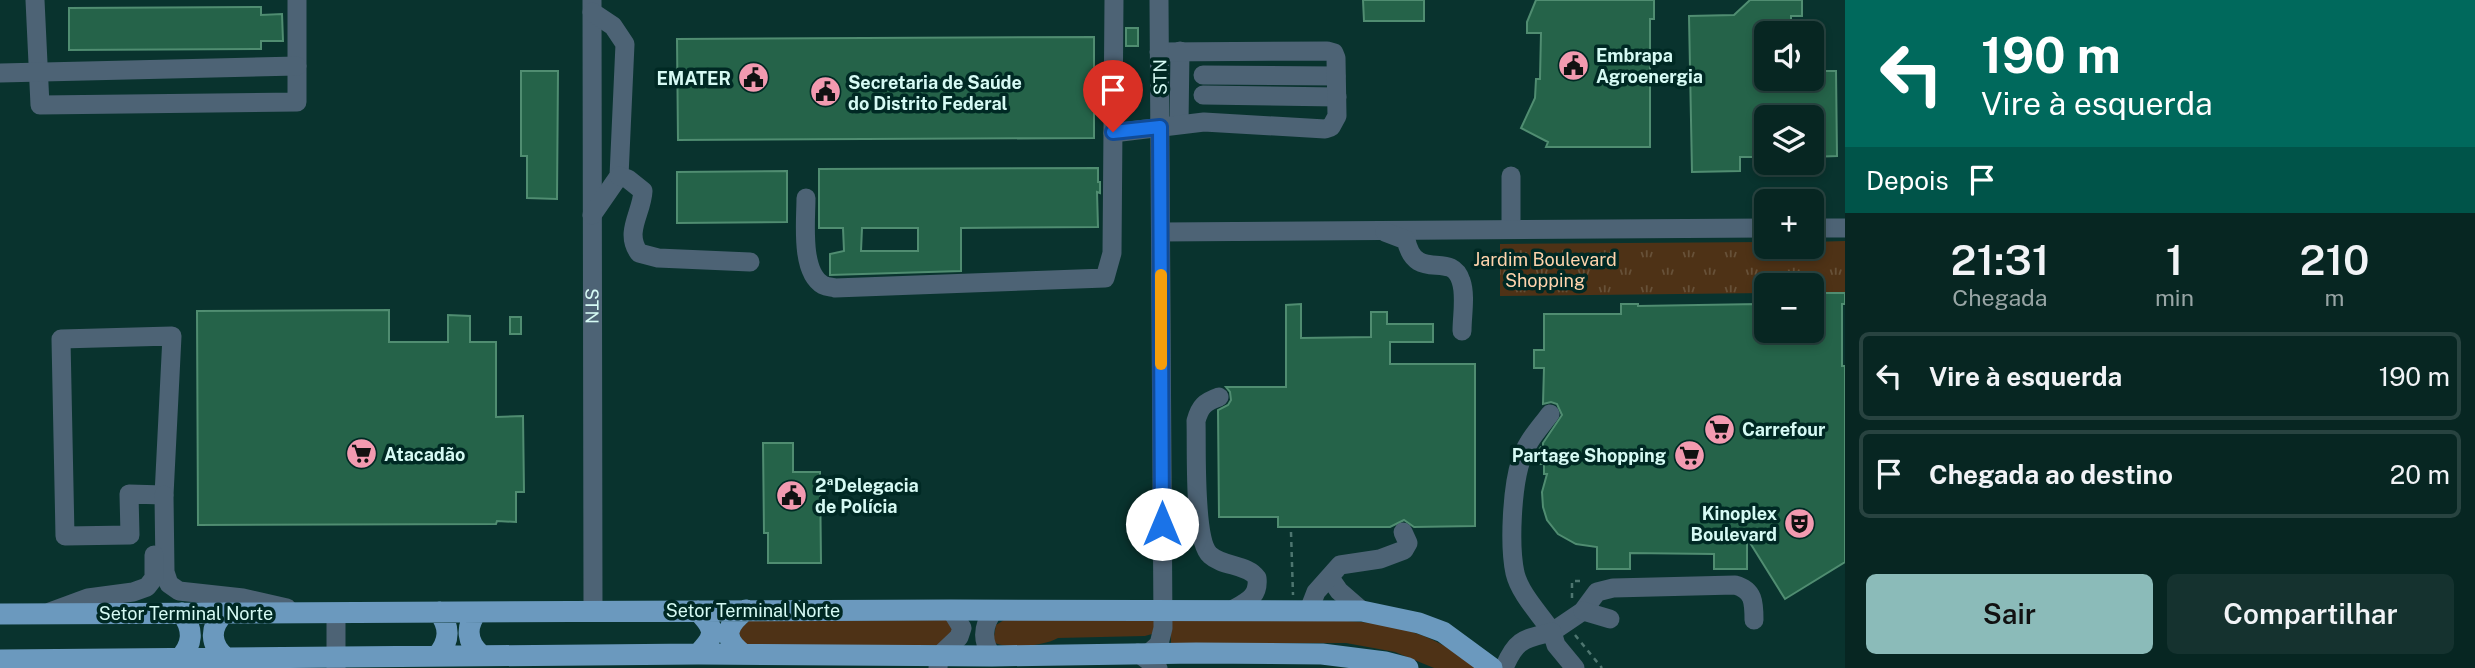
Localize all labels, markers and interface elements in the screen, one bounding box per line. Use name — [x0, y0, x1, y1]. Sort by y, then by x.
map controls — [1754, 21, 1824, 343]
button: sound — [1754, 21, 1824, 91]
text: 190 m — [1981, 26, 2121, 84]
icon: left — [1866, 28, 1957, 119]
place label: Embrapa Agroenergia — [1596, 45, 1703, 87]
public building icon: Embrapa Agroenergia — [1556, 48, 1590, 82]
street label: STN — [1149, 59, 1171, 95]
pin — [1083, 60, 1143, 132]
public building icon: EMATER — [737, 61, 771, 95]
place label: EMATER — [656, 68, 731, 89]
icon: arrive — [1094, 71, 1132, 109]
place label: Secretaria de Saúde do Distrito Federal — [848, 72, 1022, 114]
public building icon: Secretaria de Saúde do Distrito Federal — [808, 75, 842, 109]
text: Vire à esquerda — [1981, 85, 2213, 122]
button: layers — [1754, 105, 1824, 175]
icon: arrive — [1963, 161, 2001, 199]
text: Depois — [1866, 165, 1949, 196]
button: + — [1754, 189, 1824, 259]
text: 21:31 — [1951, 235, 2049, 284]
text: 1 — [2166, 235, 2183, 284]
text: 210 — [2299, 235, 2369, 284]
park label: Jardim Boulevard Shopping — [1473, 249, 1617, 291]
button: − — [1754, 273, 1824, 343]
text: Chegada — [1952, 284, 2048, 311]
text: min — [2155, 284, 2194, 311]
text: m — [2325, 284, 2344, 311]
street label: STN — [582, 288, 603, 324]
icon: left — [1870, 357, 1908, 395]
text: Vire à esquerda — [1929, 361, 2122, 392]
text: 190 m — [2379, 361, 2450, 392]
supermarket icon: Carrefour — [1702, 412, 1736, 446]
place label: Carrefour — [1742, 419, 1826, 440]
supermarket icon: Atacadão — [344, 437, 378, 471]
supermarket icon: Partage Shopping — [1672, 438, 1706, 472]
place label: Atacadão — [384, 444, 465, 465]
place label: Partage Shopping — [1512, 445, 1666, 466]
icon: arrive — [1870, 455, 1908, 493]
text: Chegada ao destino — [1929, 459, 2173, 490]
text: 20 m — [2390, 459, 2450, 490]
place label: 2ªDelegacia de Polícia — [815, 475, 919, 517]
public building icon: 2ªDelegacia de Polícia — [775, 478, 809, 512]
position arrow — [1125, 487, 1199, 561]
place label: Kinoplex Boulevard — [1690, 503, 1777, 545]
theatre icon: Kinoplex Boulevard — [1783, 506, 1817, 540]
button: Sair — [1866, 574, 2153, 654]
button: Compartilhar — [2167, 574, 2454, 654]
street label: Setor Terminal Norte — [666, 600, 840, 621]
street label: Setor Terminal Norte — [99, 603, 273, 624]

